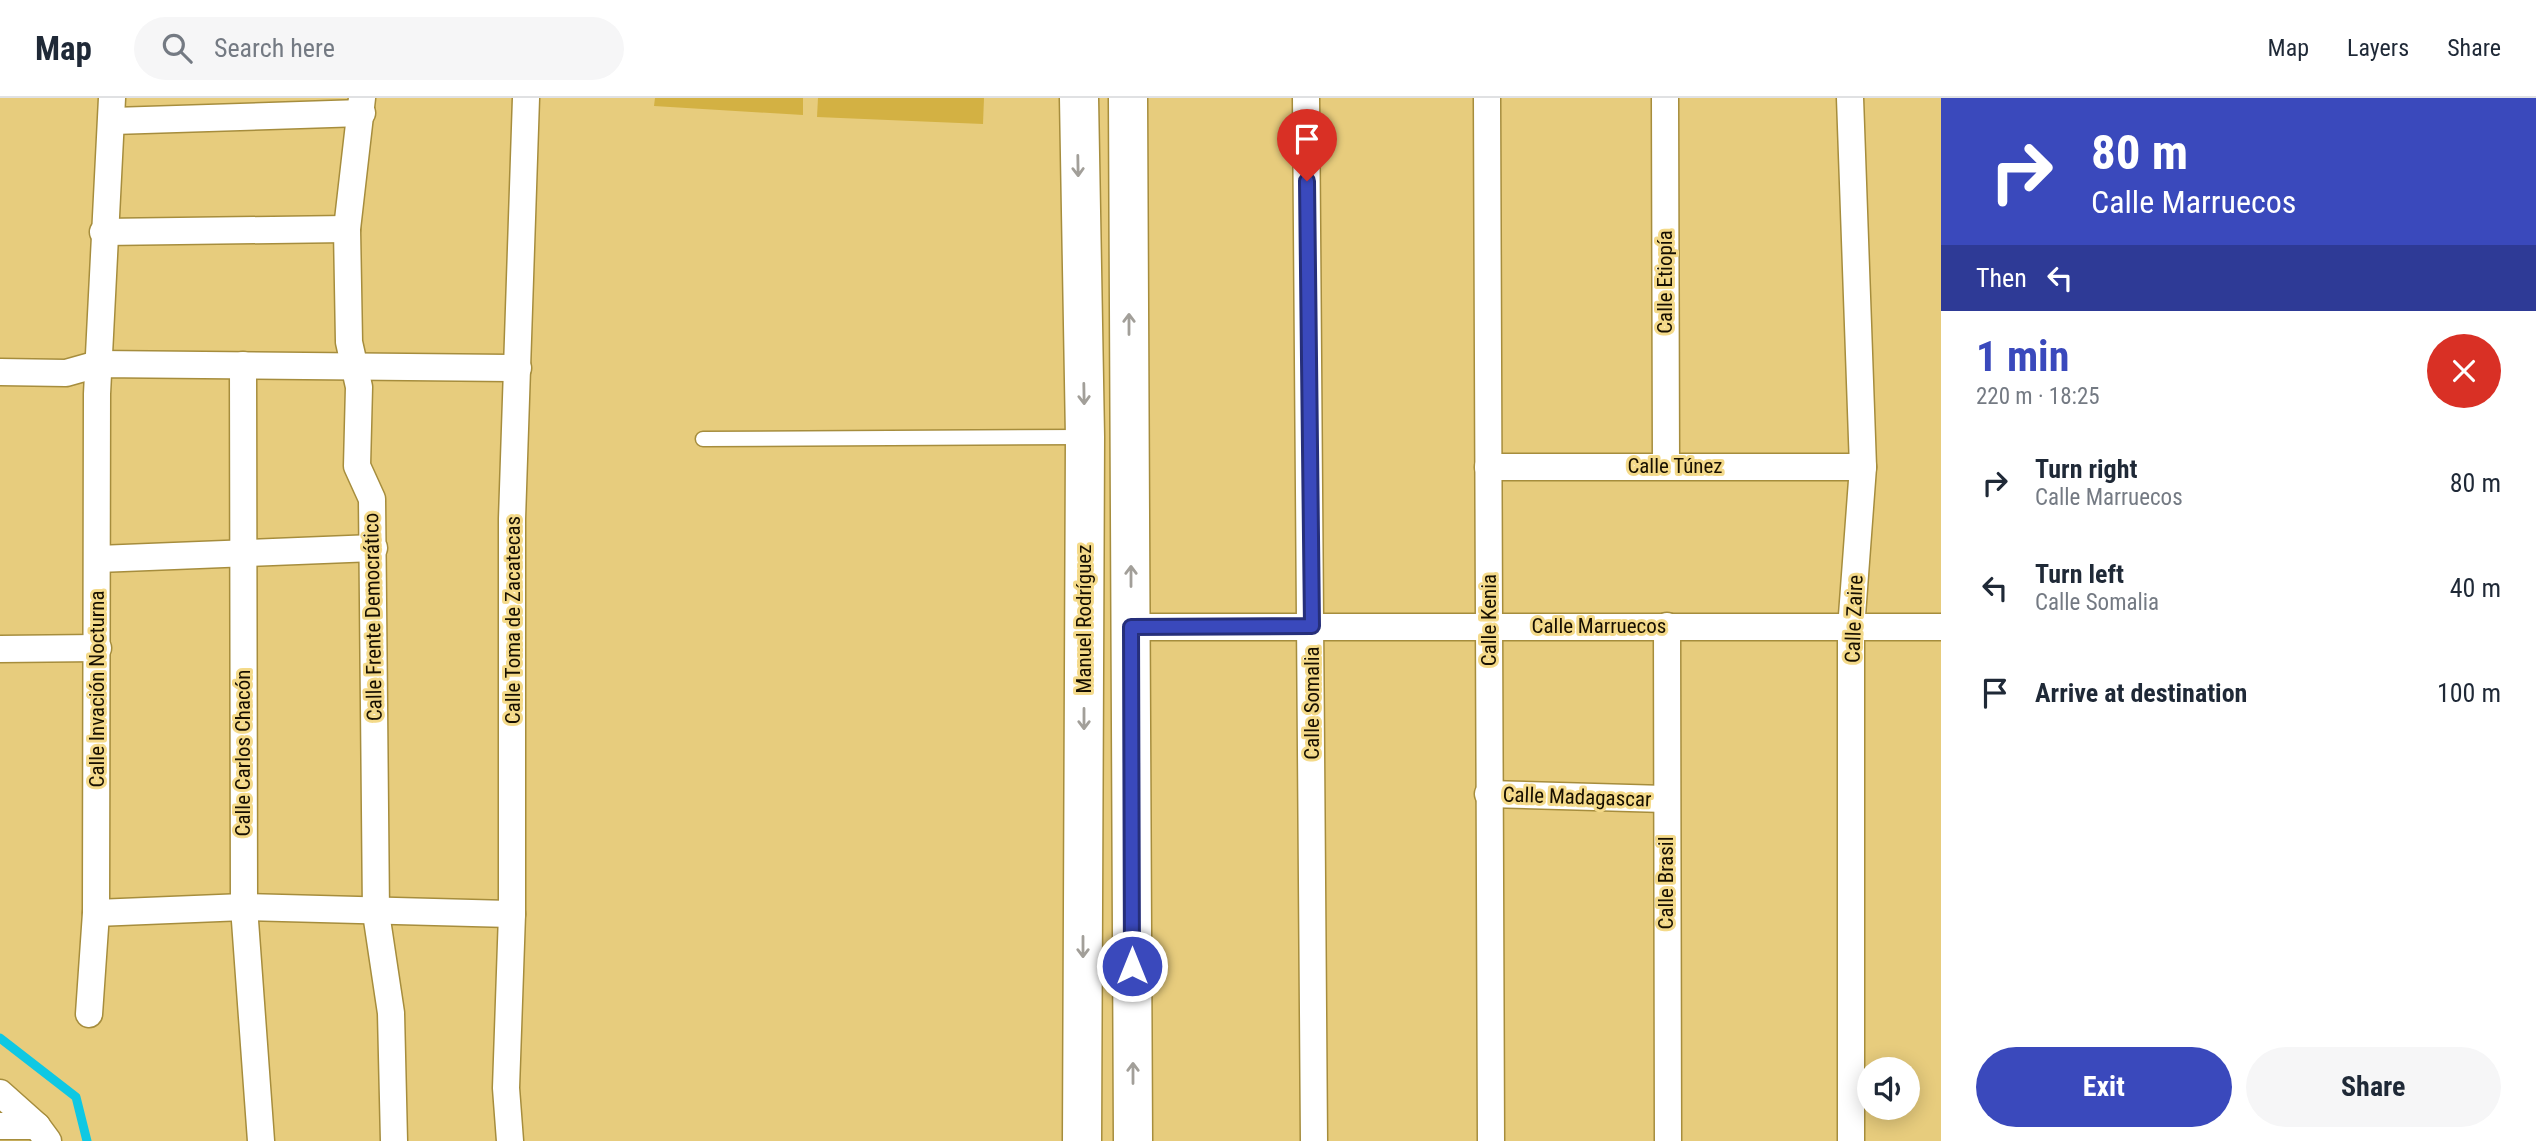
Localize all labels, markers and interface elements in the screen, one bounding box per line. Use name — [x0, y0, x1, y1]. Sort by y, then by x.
search box — [134, 17, 624, 80]
text: Map — [35, 29, 92, 68]
icon: search — [158, 29, 196, 67]
text: Search here — [214, 33, 335, 63]
text: Map — [2268, 34, 2309, 62]
text: Layers — [2347, 34, 2409, 62]
text: Share — [2447, 34, 2501, 62]
pin — [1277, 109, 1337, 181]
icon: arrive — [1288, 120, 1326, 158]
text: 80 m — [2091, 124, 2188, 181]
icon: right — [1976, 126, 2067, 217]
one-way arrow — [1071, 154, 1085, 177]
text: Calle Marruecos — [2091, 183, 2296, 221]
street label: Calle Etiopía — [1653, 230, 1677, 334]
icon: left — [2041, 259, 2079, 297]
text: Then — [1976, 263, 2027, 293]
one-way arrow — [1122, 313, 1136, 336]
text: 1 min — [1976, 332, 2069, 381]
button: close — [2427, 334, 2501, 408]
one-way arrow — [1077, 382, 1090, 405]
text: 220 m · 18:25 — [1976, 383, 2100, 410]
street label: Calle Túnez — [1627, 454, 1723, 478]
text: Turn right — [2035, 454, 2137, 484]
icon: right — [1976, 464, 2014, 502]
text: 80 m — [2450, 468, 2501, 498]
text: Calle Marruecos — [2035, 484, 2183, 511]
street label: Calle Frente Democrático — [359, 513, 387, 721]
street label: Calle Toma de Zacatecas — [501, 516, 525, 724]
street label: Manuel Rodríguez — [1072, 545, 1096, 693]
text: Turn left — [2035, 559, 2124, 589]
one-way arrow — [1124, 565, 1137, 588]
icon: left — [1976, 569, 2014, 607]
text: 40 m — [2450, 573, 2501, 603]
street label: Calle Kenia — [1477, 574, 1501, 666]
street label: Calle Zaire — [1840, 574, 1868, 663]
text: Calle Somalia — [2035, 589, 2159, 616]
street label: Calle Invación Nocturna — [85, 591, 109, 787]
street label: Calle Marruecos — [1532, 614, 1666, 638]
street label: Calle Somalia — [1300, 646, 1324, 760]
street label: Calle Carlos Chacón — [231, 670, 255, 836]
icon: arrive — [1976, 674, 2014, 712]
text: Arrive at destination — [2035, 678, 2247, 708]
text: 100 m — [2437, 678, 2501, 708]
one-way arrow — [1077, 707, 1090, 730]
street label: Calle Madagascar — [1502, 782, 1652, 812]
street label: Calle Brasil — [1654, 837, 1678, 930]
position arrow — [1095, 929, 1169, 1003]
one-way arrow — [1076, 935, 1090, 958]
button: Exit — [1976, 1047, 2232, 1127]
button: Share — [2246, 1047, 2501, 1127]
map controls — [1857, 1057, 1920, 1120]
button: sound — [1857, 1057, 1920, 1120]
one-way arrow — [1126, 1062, 1139, 1085]

